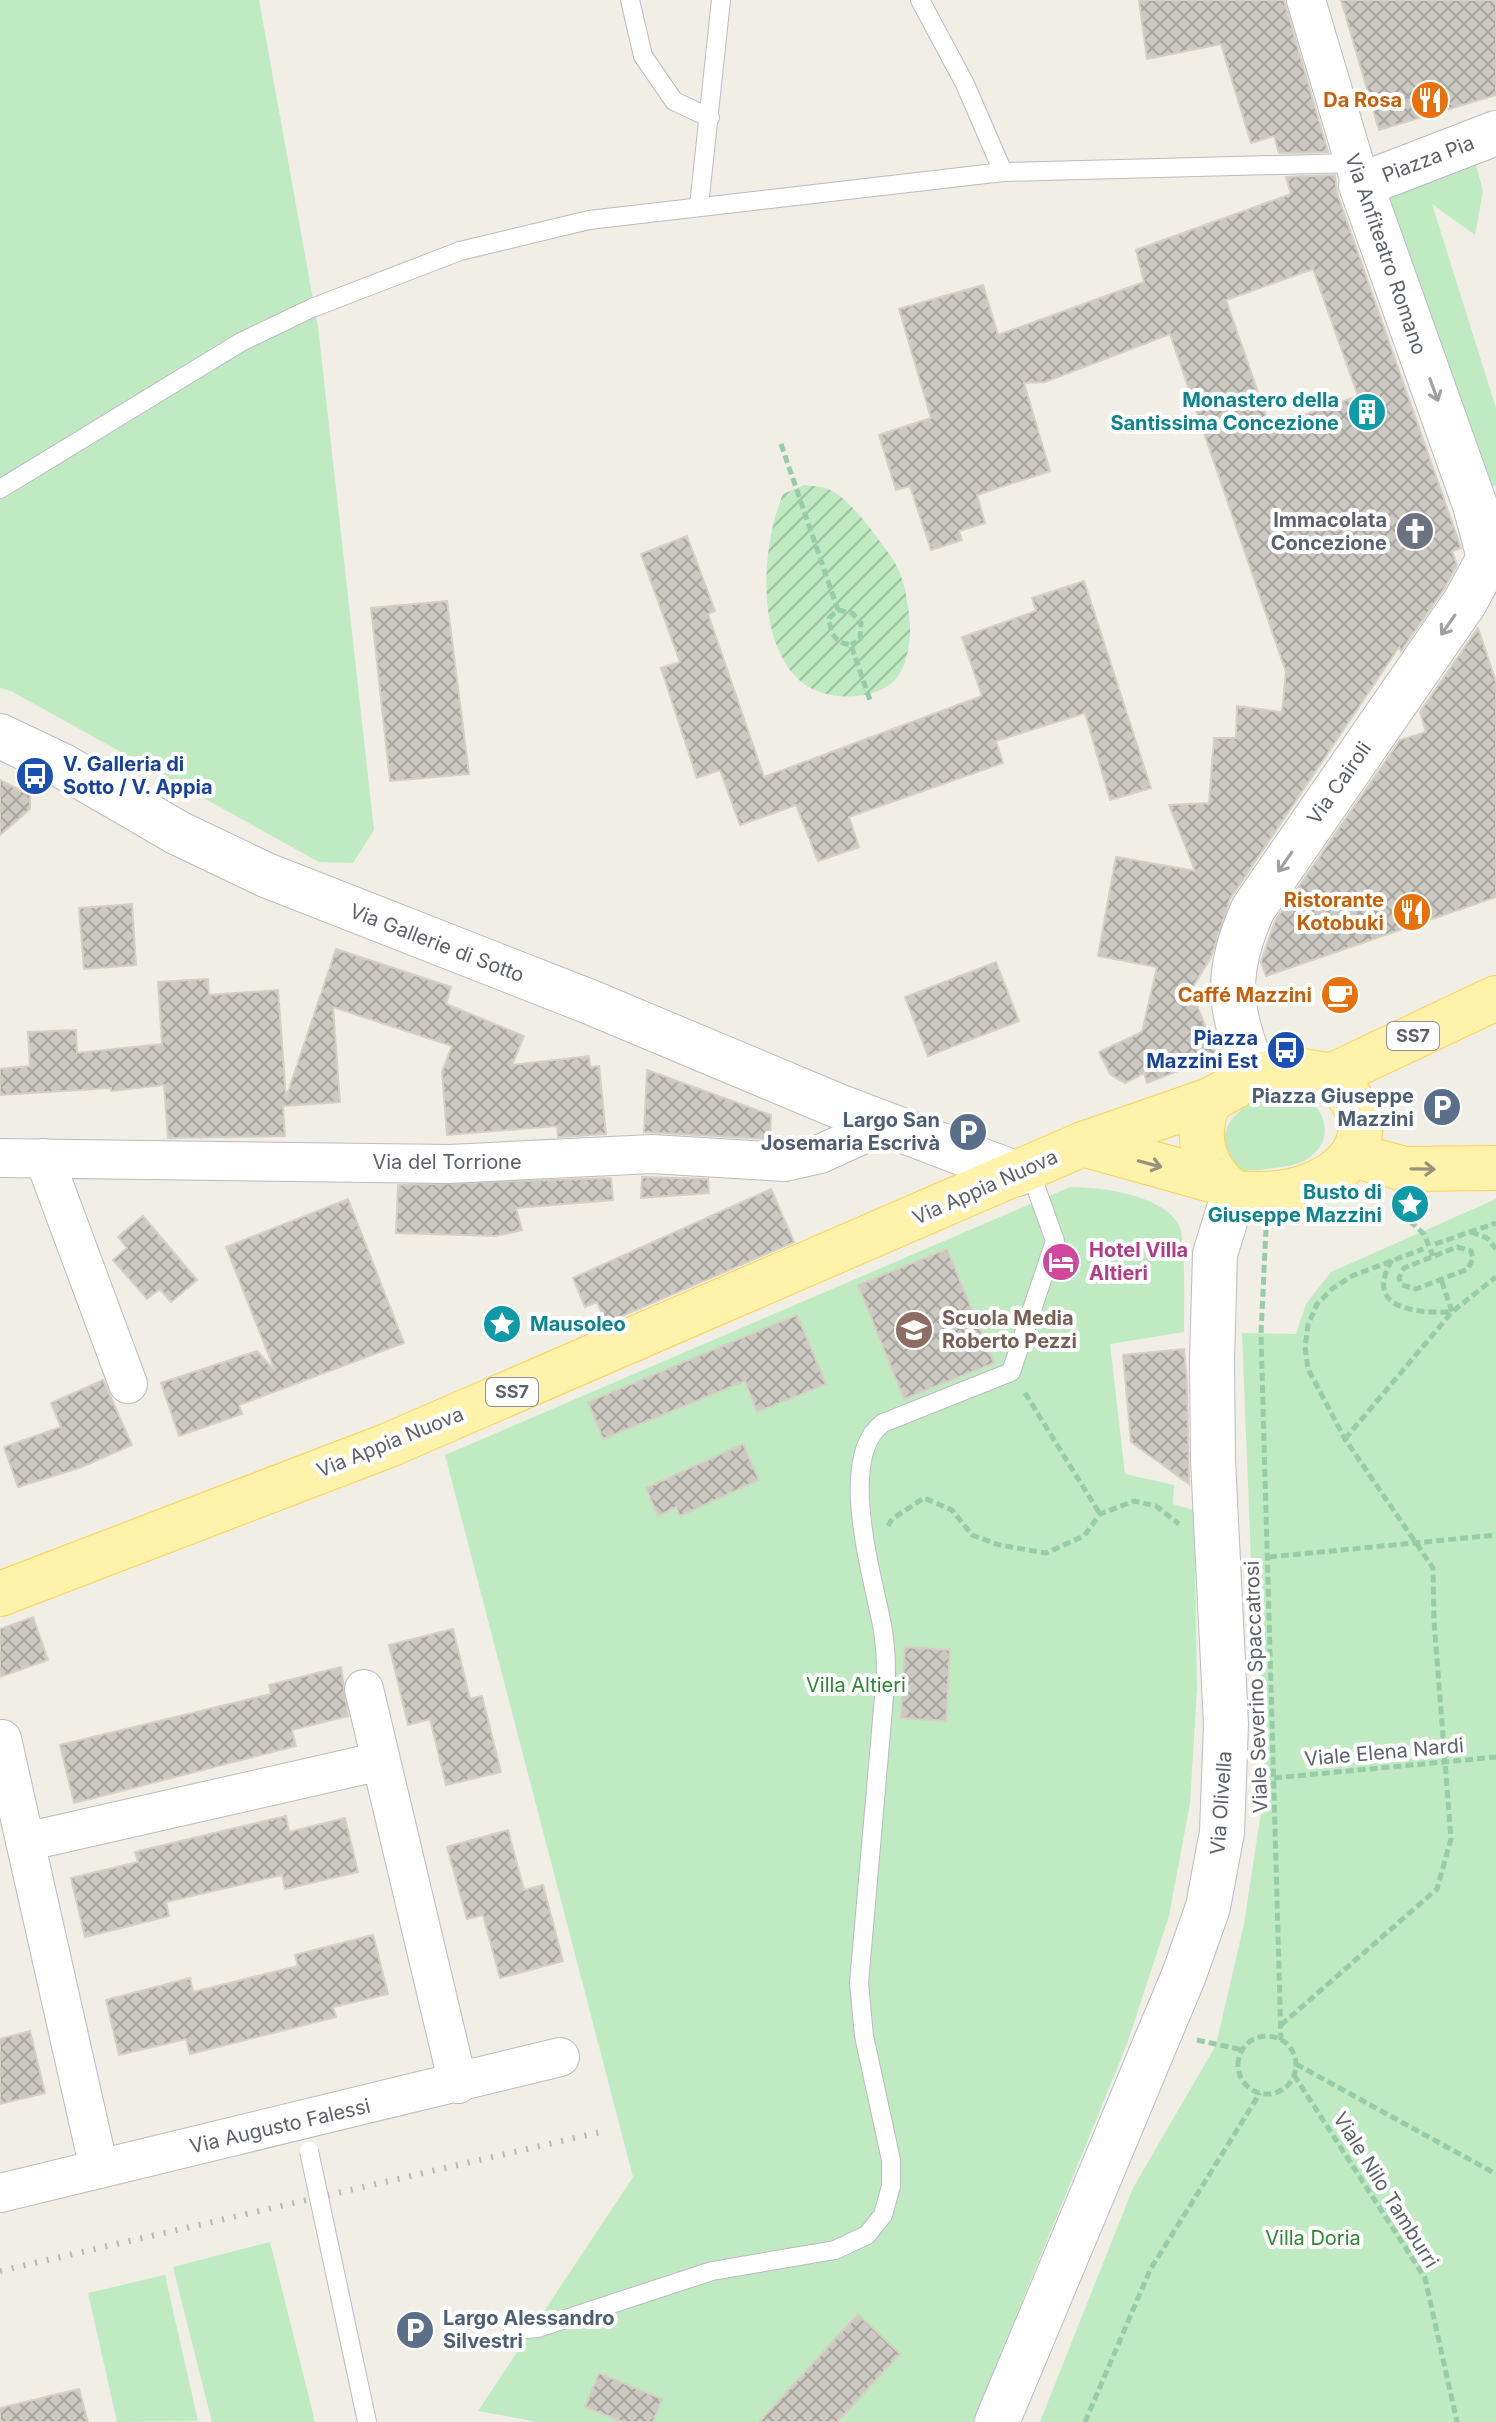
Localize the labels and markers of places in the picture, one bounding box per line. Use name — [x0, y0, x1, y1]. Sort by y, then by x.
restaurant icon: Da Rosa — [1409, 79, 1451, 121]
place label: Da Rosa — [1323, 88, 1402, 112]
place label: Monastero della Santissima Concezione — [1110, 388, 1339, 435]
building icon: Monastero della Santissima Concezione — [1346, 391, 1388, 433]
place label: Immacolata Concezione — [1271, 508, 1387, 555]
church icon: Immacolata Concezione — [1394, 510, 1436, 552]
place label: V. Galleria di Sotto / V. Appia — [63, 752, 213, 799]
bus stop icon: V. Galleria di Sotto / V. Appia — [14, 755, 56, 797]
place label: Ristorante Kotobuki — [1284, 888, 1384, 935]
restaurant icon: Ristorante Kotobuki — [1391, 891, 1433, 933]
cafe icon: Caffé Mazzini — [1319, 974, 1361, 1016]
place label: Caffé Mazzini — [1178, 983, 1312, 1007]
place label: Piazza Mazzini Est — [1146, 1026, 1258, 1073]
bus stop icon: Piazza Mazzini Est — [1265, 1029, 1307, 1071]
place label: Piazza Giuseppe Mazzini — [1252, 1084, 1414, 1131]
parking icon: Piazza Giuseppe Mazzini — [1421, 1086, 1463, 1128]
place label: Largo San Josemaria Escrivà — [761, 1108, 940, 1155]
parking icon: Largo San Josemaria Escrivà — [947, 1111, 989, 1153]
place label: Busto di Giuseppe Mazzini — [1208, 1180, 1382, 1227]
place icon: Busto di Giuseppe Mazzini — [1389, 1183, 1431, 1225]
place label: Hotel Villa Altieri — [1089, 1238, 1188, 1285]
hotel icon: Hotel Villa Altieri — [1040, 1241, 1082, 1283]
place icon: Mausoleo — [481, 1303, 523, 1345]
place label: Scuola Media Roberto Pezzi — [942, 1306, 1077, 1353]
school or university icon: Scuola Media Roberto Pezzi — [893, 1309, 935, 1351]
place label: Mausoleo — [530, 1312, 626, 1336]
place label: Largo Alessandro Silvestri — [443, 2306, 614, 2353]
parking icon: Largo Alessandro Silvestri — [394, 2309, 436, 2351]

